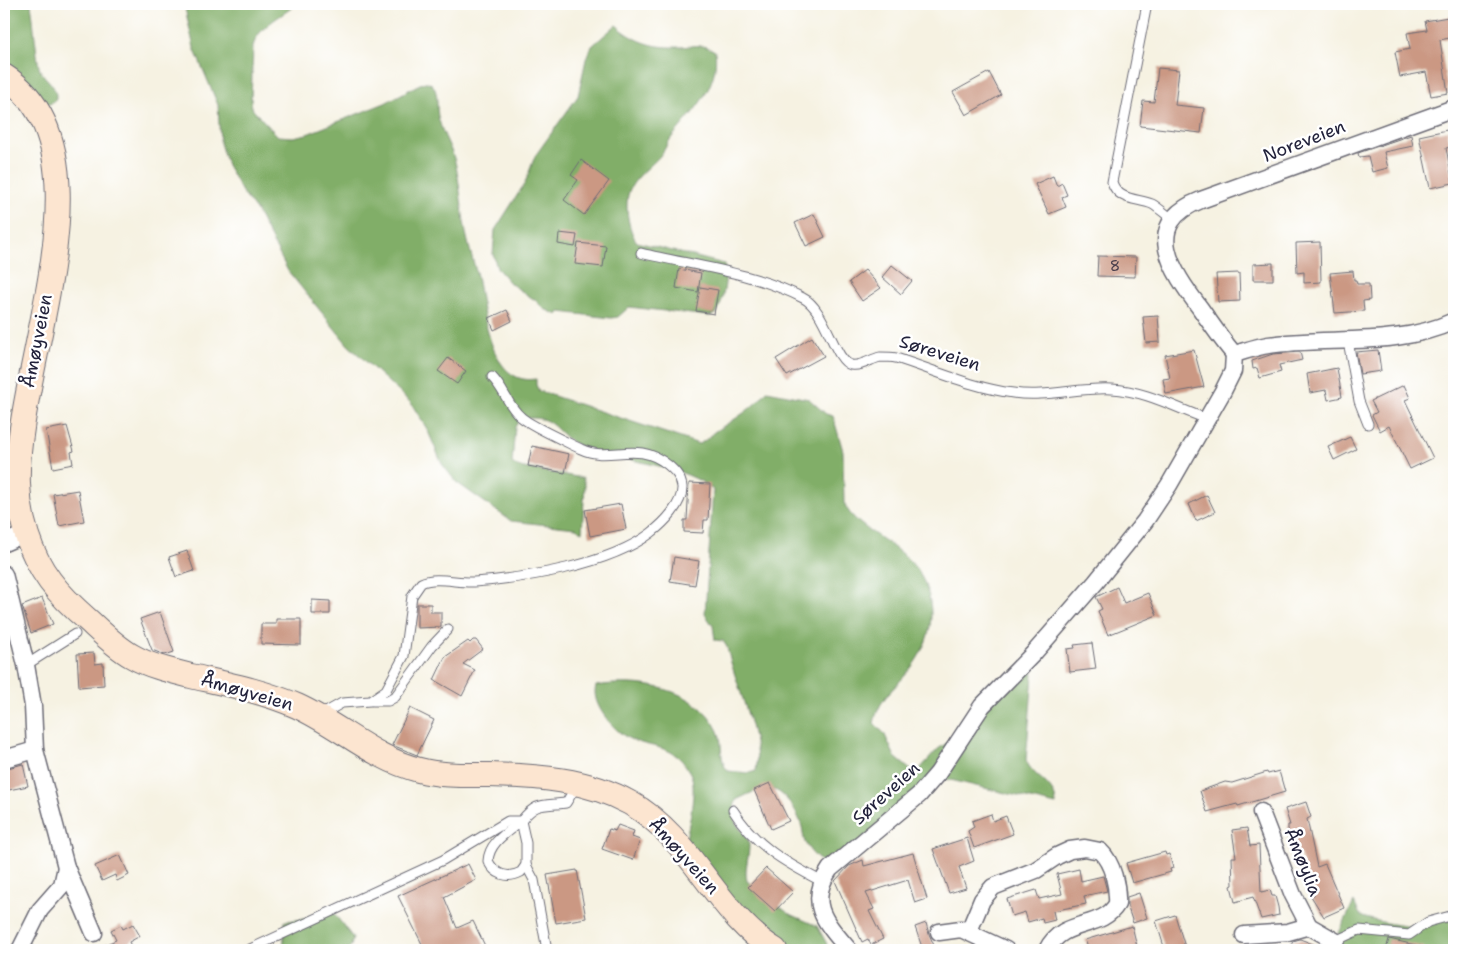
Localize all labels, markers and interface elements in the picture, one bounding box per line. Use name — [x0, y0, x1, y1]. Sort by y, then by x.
street label: Noreveien — [1259, 114, 1349, 168]
house number: 8 — [1110, 256, 1120, 276]
street label: Åmøyveien — [16, 292, 58, 390]
street label: Søreveien — [897, 329, 983, 377]
street label: Åmøyveien — [198, 667, 296, 717]
street label: Søreveien — [847, 756, 925, 830]
street label: Åmøyveien — [643, 813, 725, 899]
street label: Åmøylia — [1279, 824, 1327, 900]

